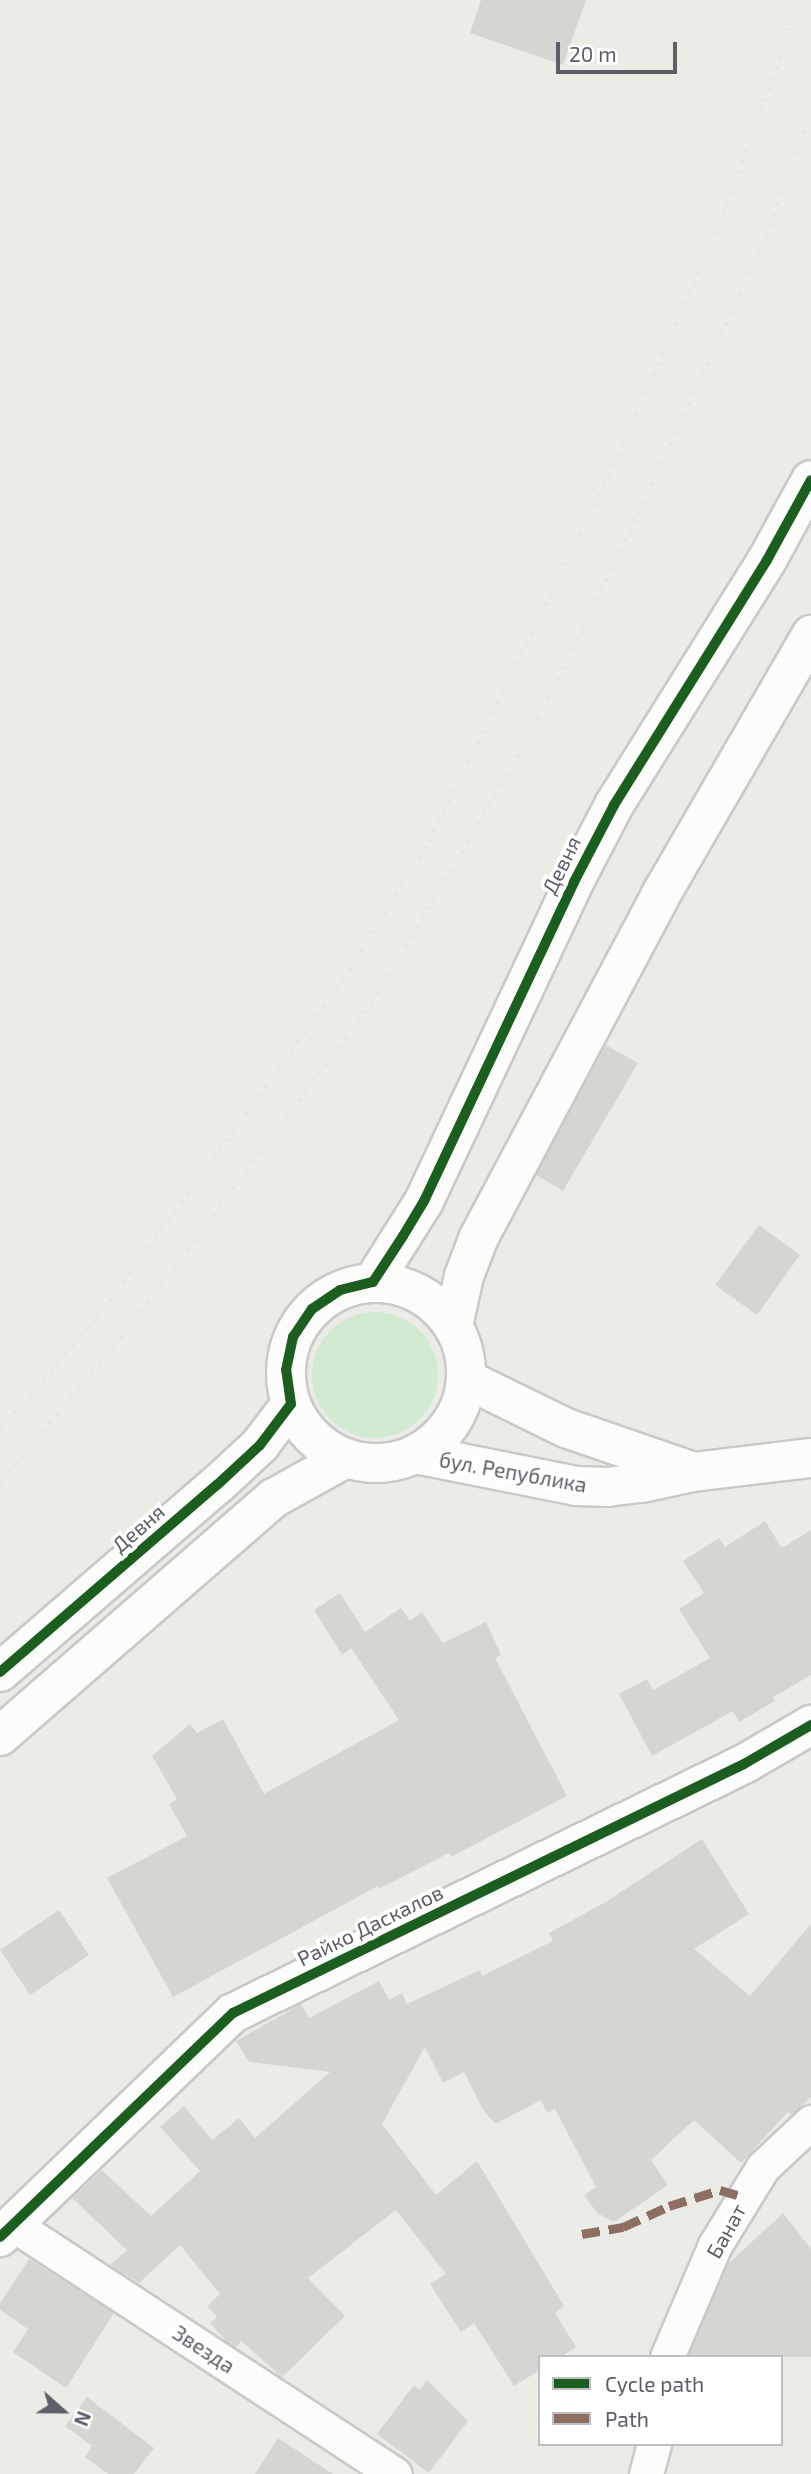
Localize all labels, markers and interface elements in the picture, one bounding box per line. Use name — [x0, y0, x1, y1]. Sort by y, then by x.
scale bar — [559, 28, 680, 72]
text: 20 m — [569, 41, 617, 66]
street label: Девня — [536, 832, 586, 898]
street label: бул. Република — [437, 1447, 589, 1497]
street label: Девня — [107, 1498, 169, 1558]
street label: Райко Даскалов — [293, 1879, 447, 1971]
street label: Банат — [701, 2199, 751, 2263]
street label: Звезда — [168, 2320, 240, 2378]
legend — [538, 2355, 783, 2446]
text: Cycle path — [605, 2371, 704, 2396]
north arrow — [28, 2376, 98, 2446]
text: Path — [605, 2406, 649, 2431]
text: N — [70, 2408, 96, 2429]

